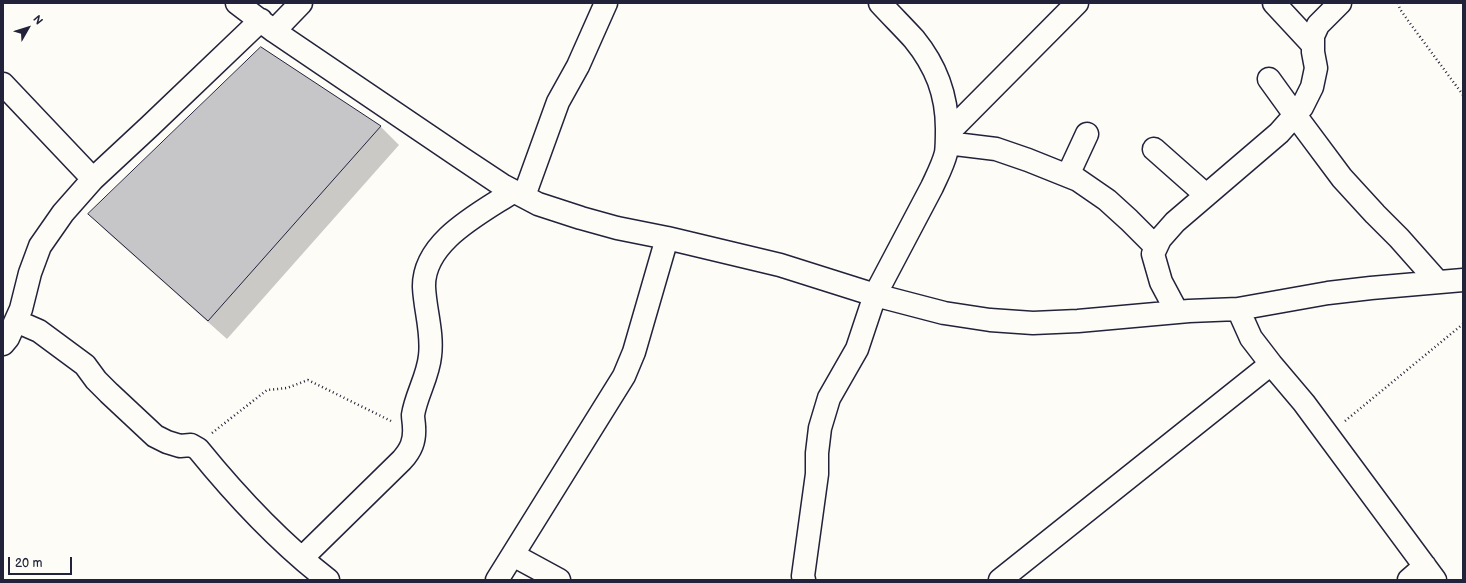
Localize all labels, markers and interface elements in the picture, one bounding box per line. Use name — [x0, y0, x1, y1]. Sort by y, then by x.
north arrow — [8, 8, 48, 48]
text: N — [30, 13, 45, 27]
scale bar — [10, 549, 74, 575]
text: 20 m — [15, 556, 42, 571]

